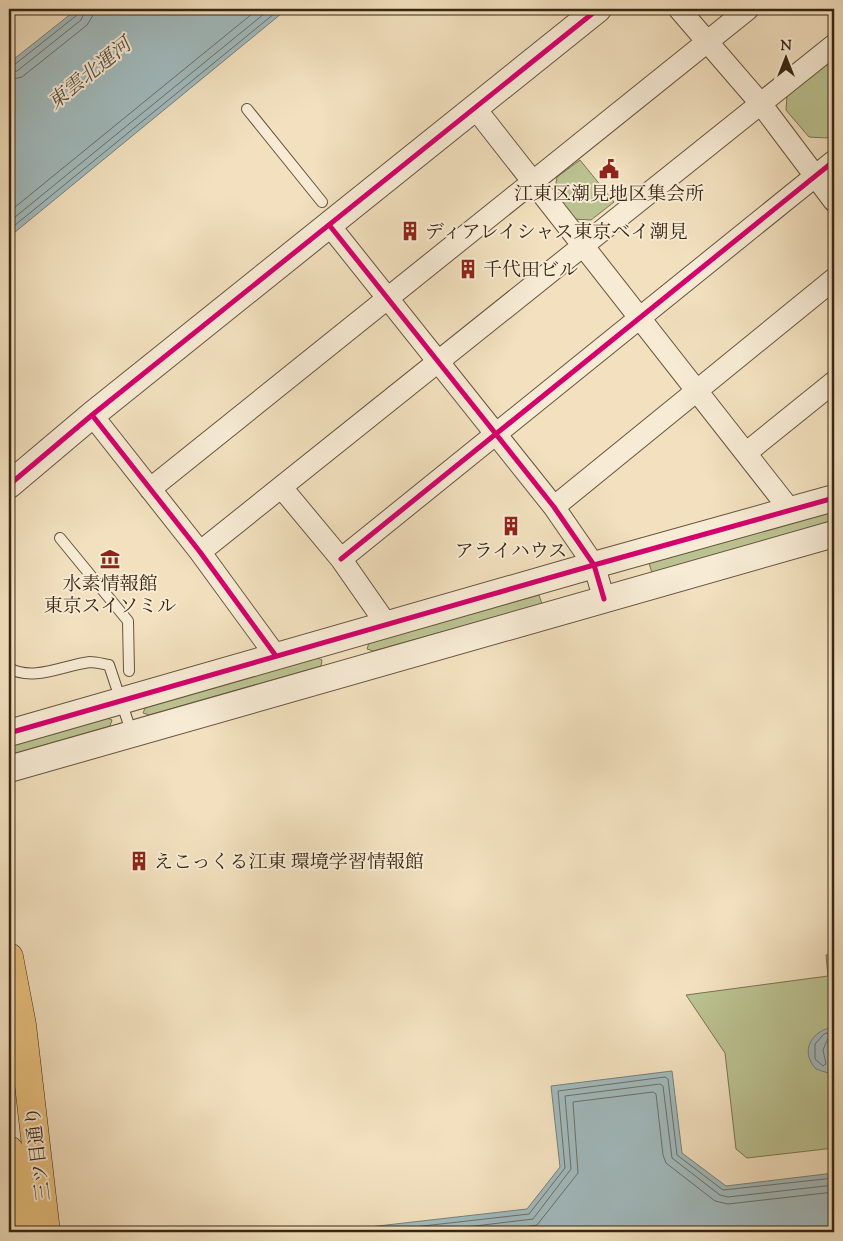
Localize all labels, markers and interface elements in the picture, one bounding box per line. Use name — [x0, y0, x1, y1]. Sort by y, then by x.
water label: 東雲北運河 — [43, 30, 141, 118]
north arrow — [760, 32, 810, 82]
text: N — [780, 37, 792, 57]
public building icon: 江東区潮見地区集会所 — [598, 158, 620, 180]
place label: 江東区潮見地区集会所 — [514, 182, 704, 209]
building icon: ディアレイシャス東京ベイ潮見 — [399, 220, 421, 242]
place label: ディアレイシャス東京ベイ潮見 — [425, 220, 687, 247]
building icon: 千代田ビル — [457, 258, 479, 280]
place label: 千代田ビル — [483, 258, 578, 285]
building icon: アライハウス — [500, 515, 522, 537]
place label: アライハウス — [455, 539, 567, 566]
museum icon: 水素情報館 東京スイソミル — [99, 548, 121, 570]
place label: 水素情報館 東京スイソミル — [44, 572, 176, 621]
building icon: えこっくる江東 環境学習情報館 — [128, 850, 150, 872]
place label: えこっくる江東 環境学習情報館 — [154, 850, 424, 877]
street label: 三ツ目通り — [20, 1105, 59, 1202]

